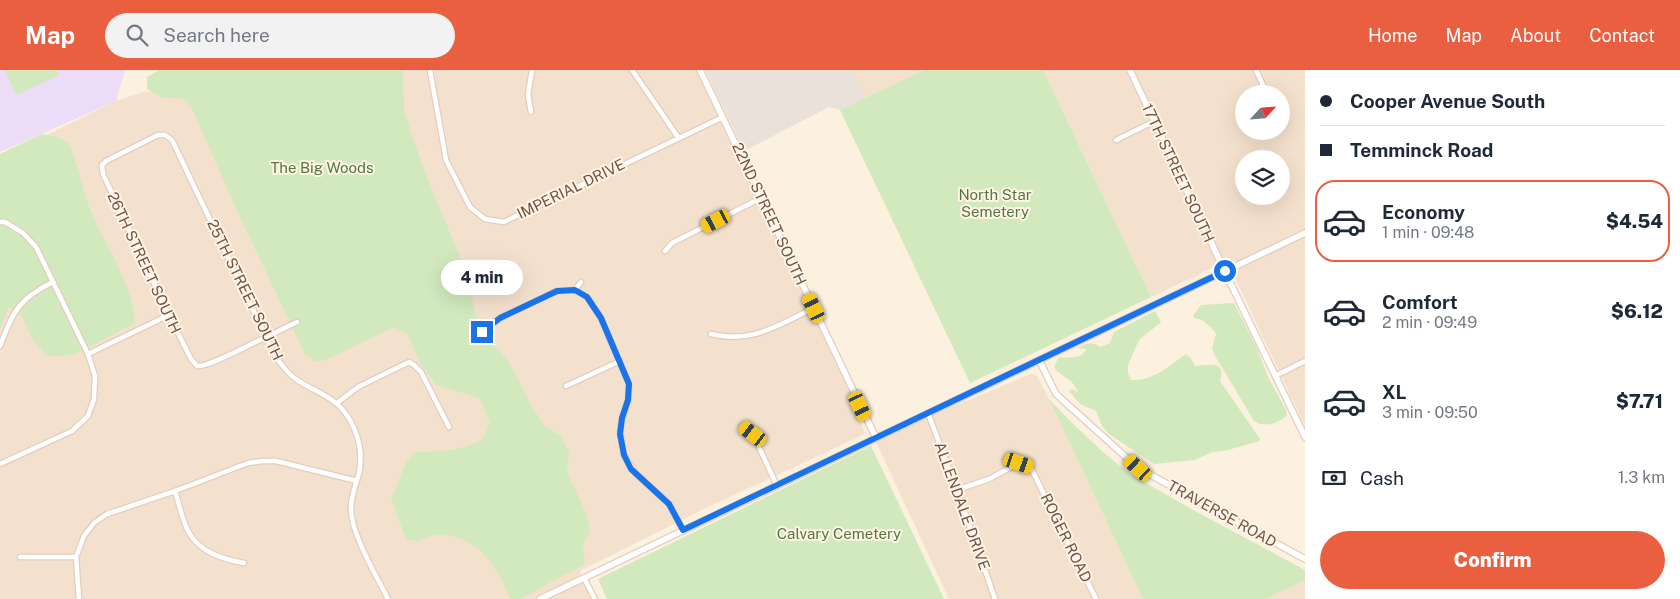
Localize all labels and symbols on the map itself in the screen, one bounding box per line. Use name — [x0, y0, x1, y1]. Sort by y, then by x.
north arrow — [1235, 85, 1290, 140]
street label: 17TH STREET SOUTH — [1139, 101, 1218, 245]
street label: 22ND STREET SOUTH — [729, 140, 810, 288]
street label: IMPERIAL DRIVE — [514, 155, 628, 222]
park label: The Big Woods — [270, 159, 374, 176]
park label: North Star Semetery — [958, 186, 1032, 220]
street label: 26TH STREET SOUTH — [104, 189, 185, 336]
car — [699, 208, 732, 234]
street label: 25TH STREET SOUTH — [204, 217, 287, 363]
callout: 4 min — [441, 260, 523, 294]
route start — [1214, 260, 1236, 282]
car — [800, 291, 827, 325]
route end — [471, 321, 493, 343]
car — [846, 389, 873, 423]
car — [736, 419, 769, 449]
street label: ALLENDALE DRIVE — [931, 439, 994, 572]
car — [1002, 451, 1035, 475]
car — [1121, 452, 1154, 484]
street label: TRAVERSE ROAD — [1165, 477, 1280, 551]
street label: ROGER ROAD — [1038, 491, 1095, 585]
park label: Calvary Cemetery — [777, 525, 901, 542]

